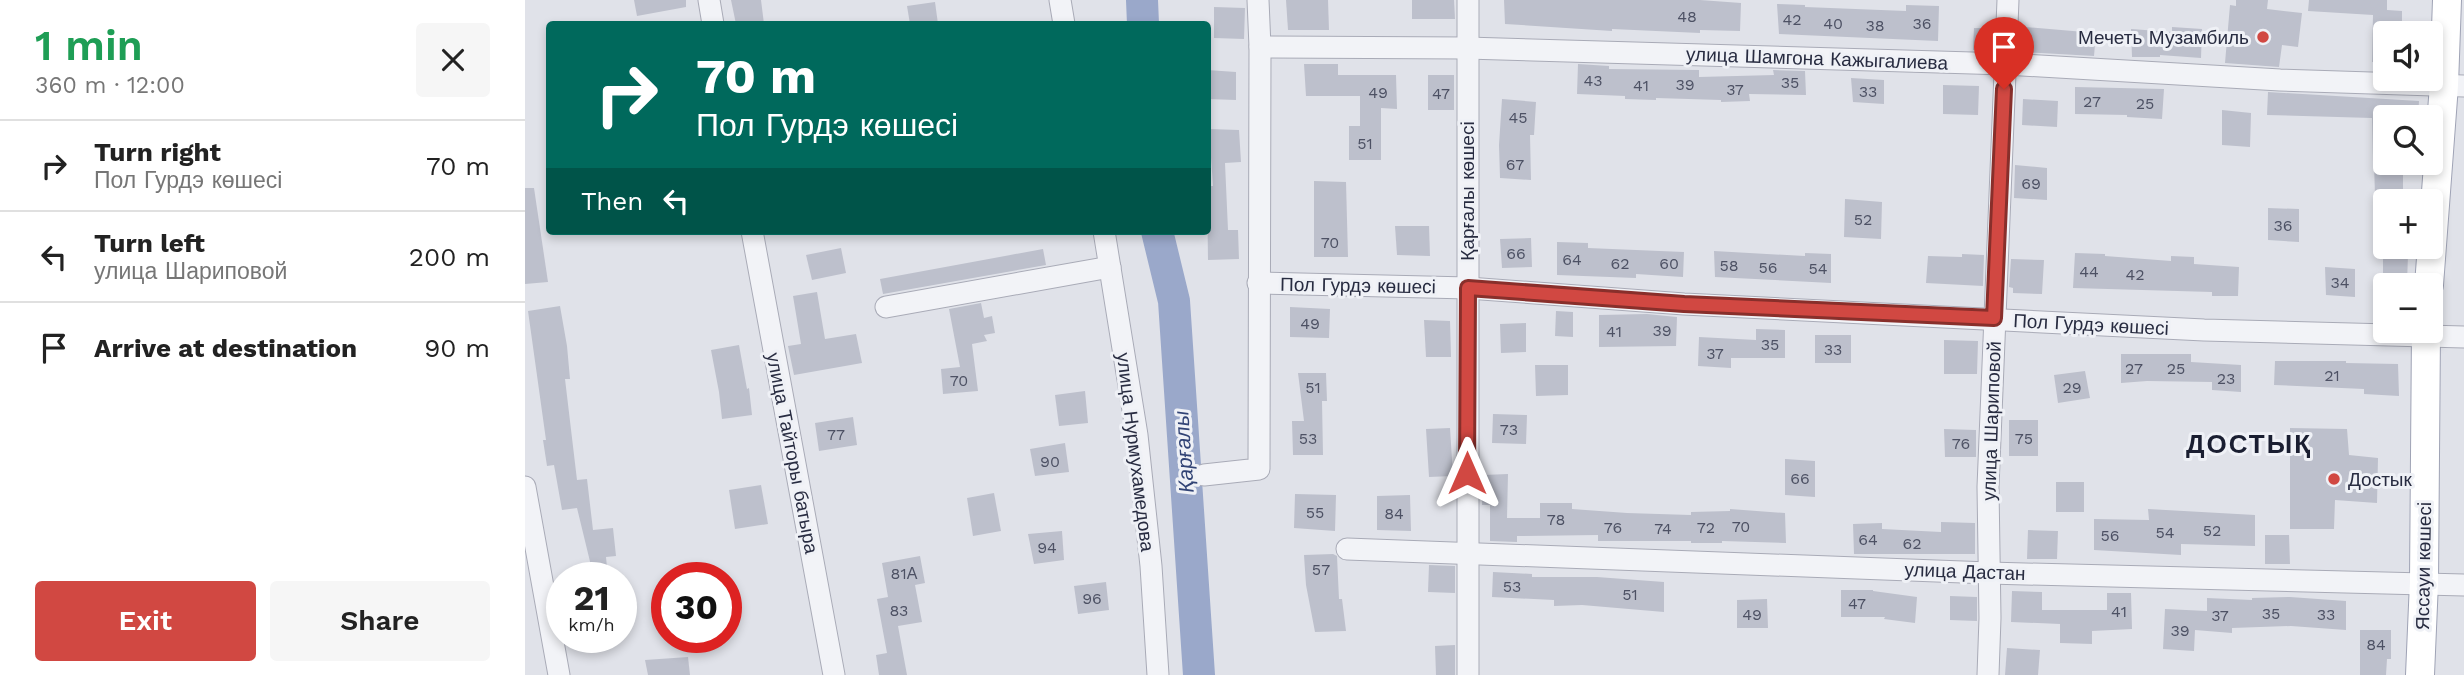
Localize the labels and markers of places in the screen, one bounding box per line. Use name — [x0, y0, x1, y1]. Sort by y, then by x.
pin — [1974, 17, 2034, 89]
place label: Мечеть Музамбиль — [2078, 26, 2249, 49]
marker: Мечеть Музамбиль — [2255, 29, 2271, 45]
place label: Достык — [2348, 468, 2413, 491]
marker: Достык — [2326, 471, 2342, 487]

